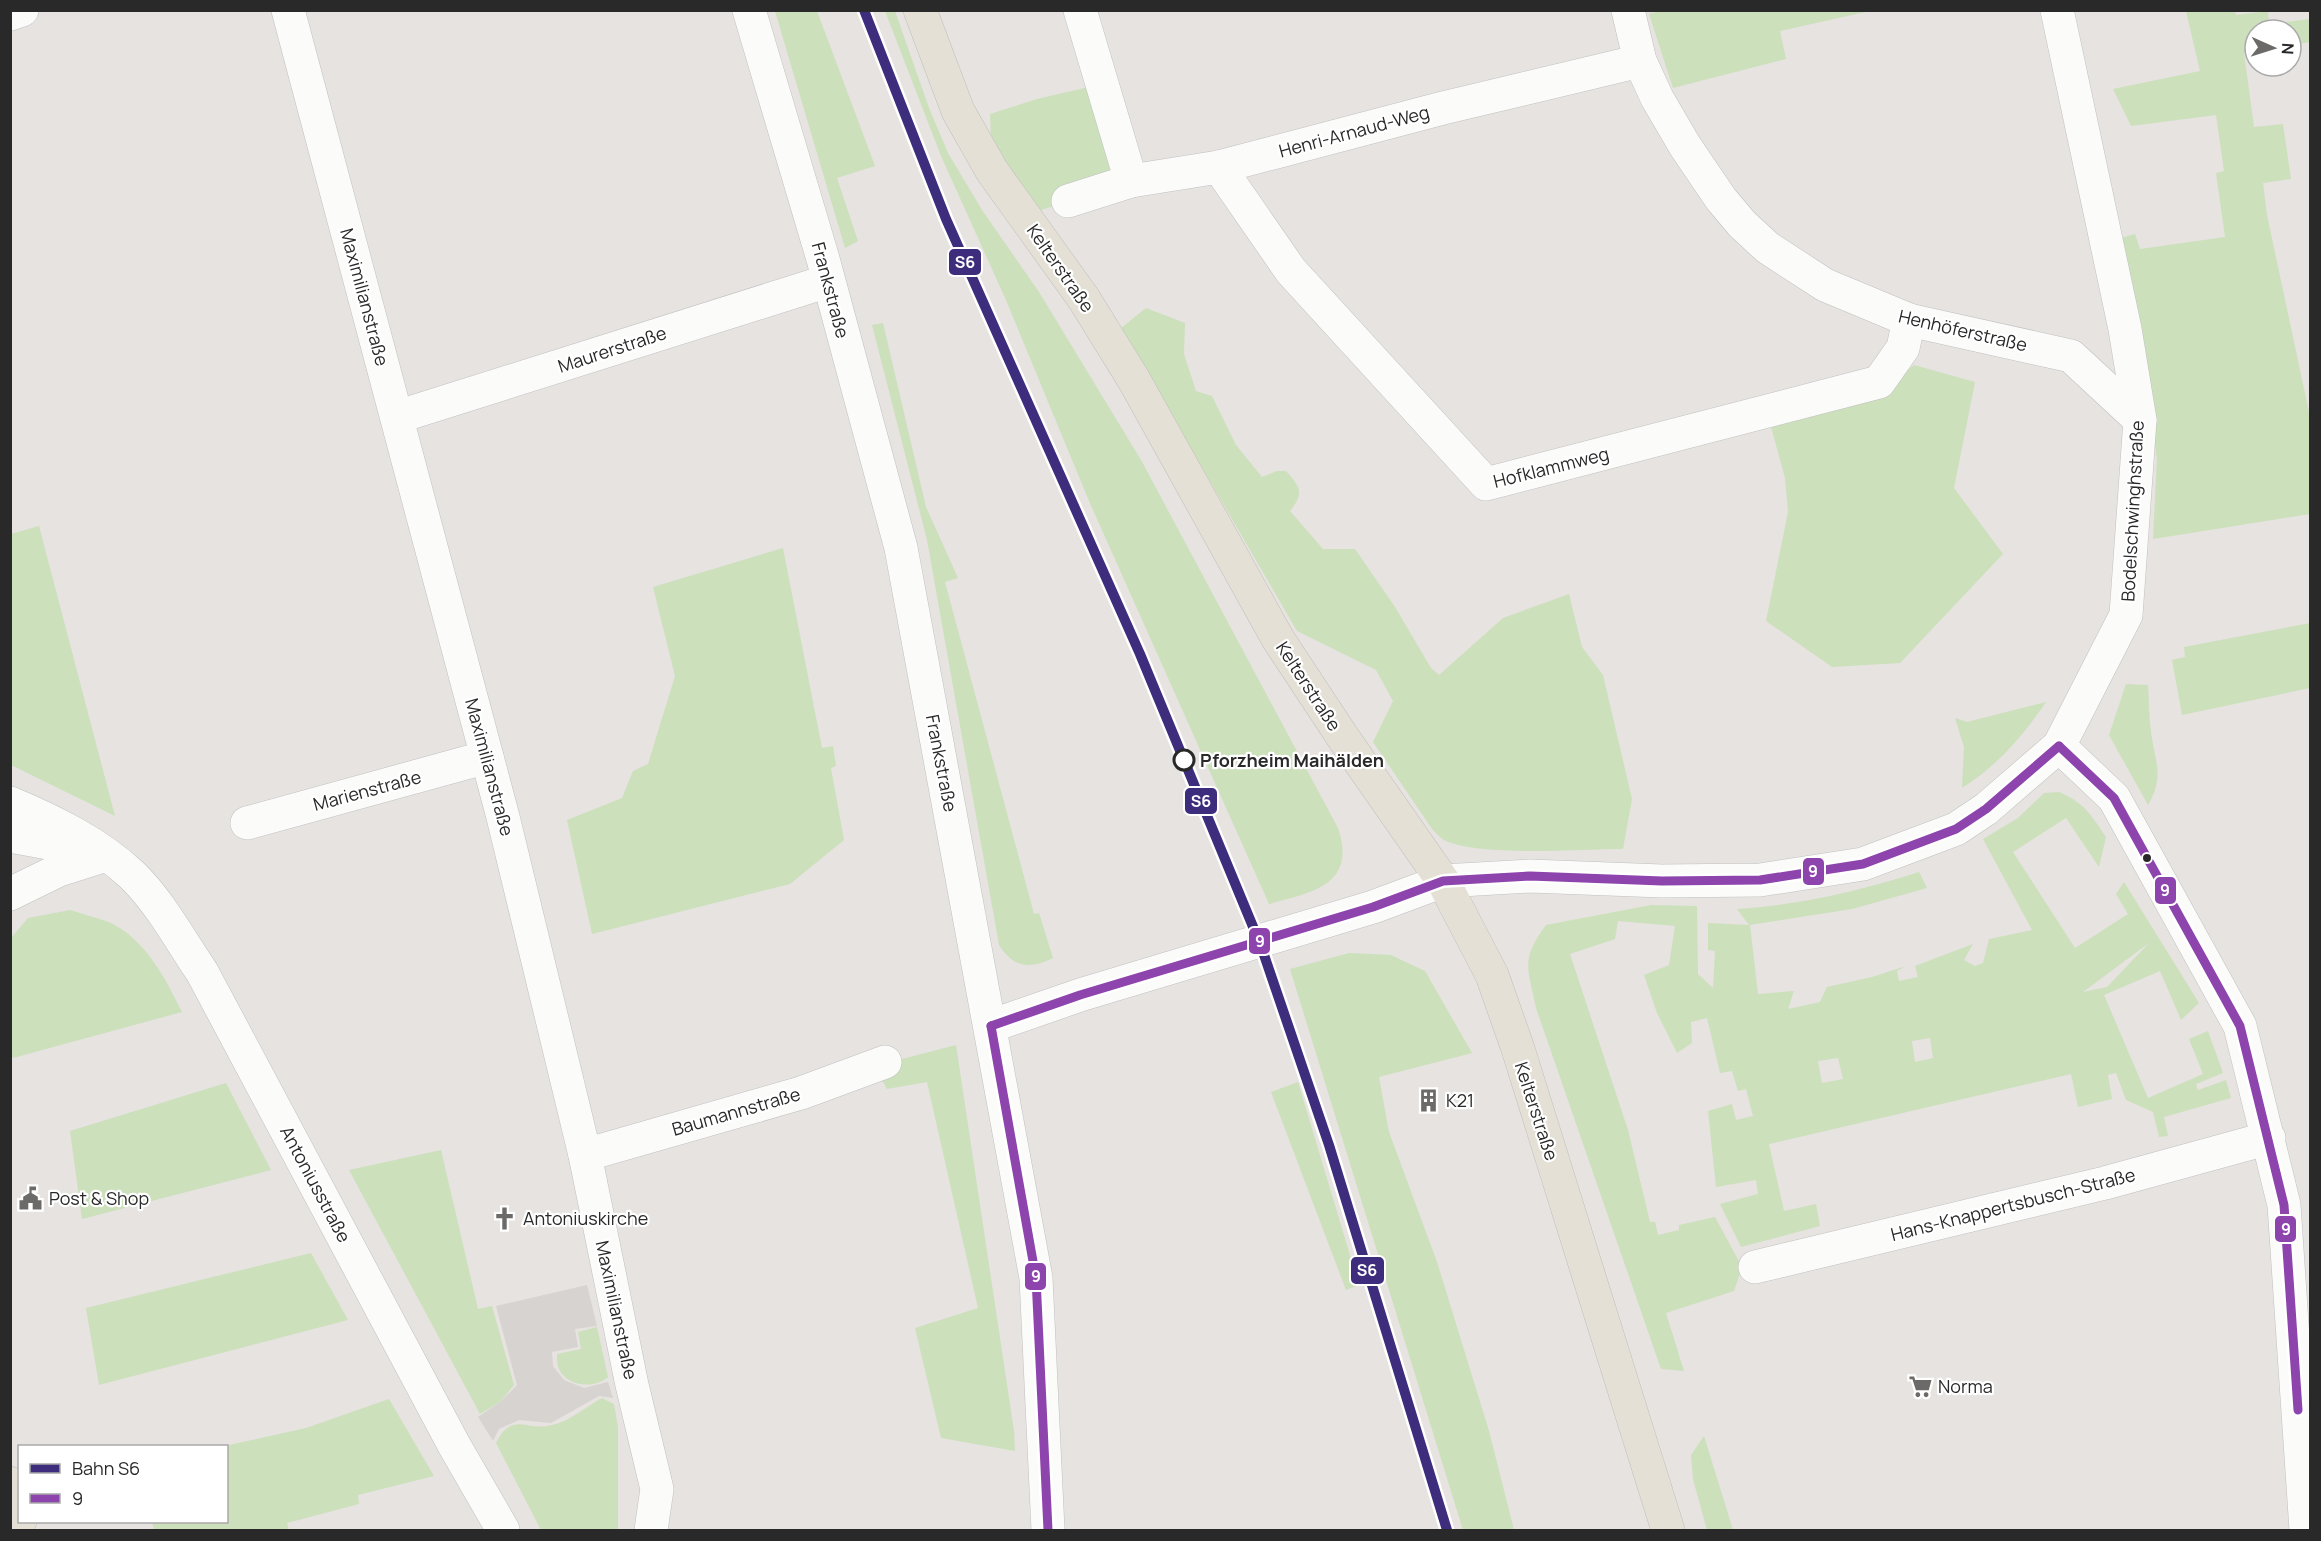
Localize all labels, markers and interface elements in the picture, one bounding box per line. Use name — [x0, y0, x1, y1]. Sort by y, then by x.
north arrow — [2243, 18, 2303, 78]
text: N — [2277, 42, 2299, 55]
street label: Henri-Arnaud-Weg — [1276, 99, 1432, 163]
street label: Kelterstraße — [1022, 219, 1100, 317]
street label: Maximilianstraße — [335, 226, 395, 368]
street label: Frankstraße — [807, 239, 855, 341]
line badge: S6 — [948, 248, 982, 276]
text: S6 — [955, 251, 975, 273]
street label: Henhöferstraße — [1896, 304, 2030, 356]
street label: Maurerstraße — [555, 320, 669, 378]
street label: Bodelschwinghstraße — [2115, 420, 2149, 602]
street label: Hofklammweg — [1491, 441, 1611, 493]
street label: Kelterstraße — [1271, 637, 1347, 735]
street label: Maximilianstraße — [460, 696, 520, 838]
street label: Frankstraße — [921, 712, 963, 814]
place label: Pforzheim Maihälden — [1200, 748, 1384, 772]
marker: Pforzheim Maihälden — [1173, 749, 1195, 771]
street label: Marienstraße — [310, 764, 424, 816]
line badge: S6 — [1184, 787, 1218, 815]
text: S6 — [1191, 790, 1211, 812]
unlabelled marker — [2141, 852, 2153, 864]
line badge: 9 — [1802, 857, 1825, 886]
text: 9 — [1808, 860, 1818, 882]
line badge: 9 — [2154, 876, 2177, 905]
text: 9 — [2160, 879, 2170, 901]
line badge: 9 — [1248, 927, 1271, 955]
text: 9 — [1255, 930, 1265, 952]
street label: Kelterstraße — [1510, 1059, 1564, 1163]
street label: Baumannstraße — [669, 1081, 803, 1141]
building icon: K21 — [1415, 1087, 1441, 1113]
place label: K21 — [1446, 1088, 1474, 1112]
street label: Antoniusstraße — [275, 1122, 357, 1246]
street label: Hans-Knappertsbusch-Straße — [1888, 1162, 2138, 1246]
public building icon: Post & Shop — [18, 1185, 44, 1211]
place label: Post & Shop — [49, 1186, 149, 1210]
church icon: Antoniuskirche — [492, 1205, 518, 1231]
place label: Antoniuskirche — [523, 1206, 648, 1230]
line badge: 9 — [2274, 1215, 2297, 1243]
text: 9 — [2281, 1218, 2291, 1240]
street label: Maximilianstraße — [591, 1238, 643, 1382]
line badge: S6 — [1350, 1256, 1385, 1285]
text: S6 — [1357, 1259, 1377, 1281]
line badge: 9 — [1024, 1262, 1047, 1291]
text: 9 — [1031, 1265, 1041, 1287]
supermarket icon: Norma — [1907, 1373, 1933, 1399]
place label: Norma — [1938, 1374, 1993, 1398]
legend — [18, 1445, 228, 1523]
text: Bahn S6 — [72, 1456, 140, 1480]
text: 9 — [72, 1486, 83, 1510]

